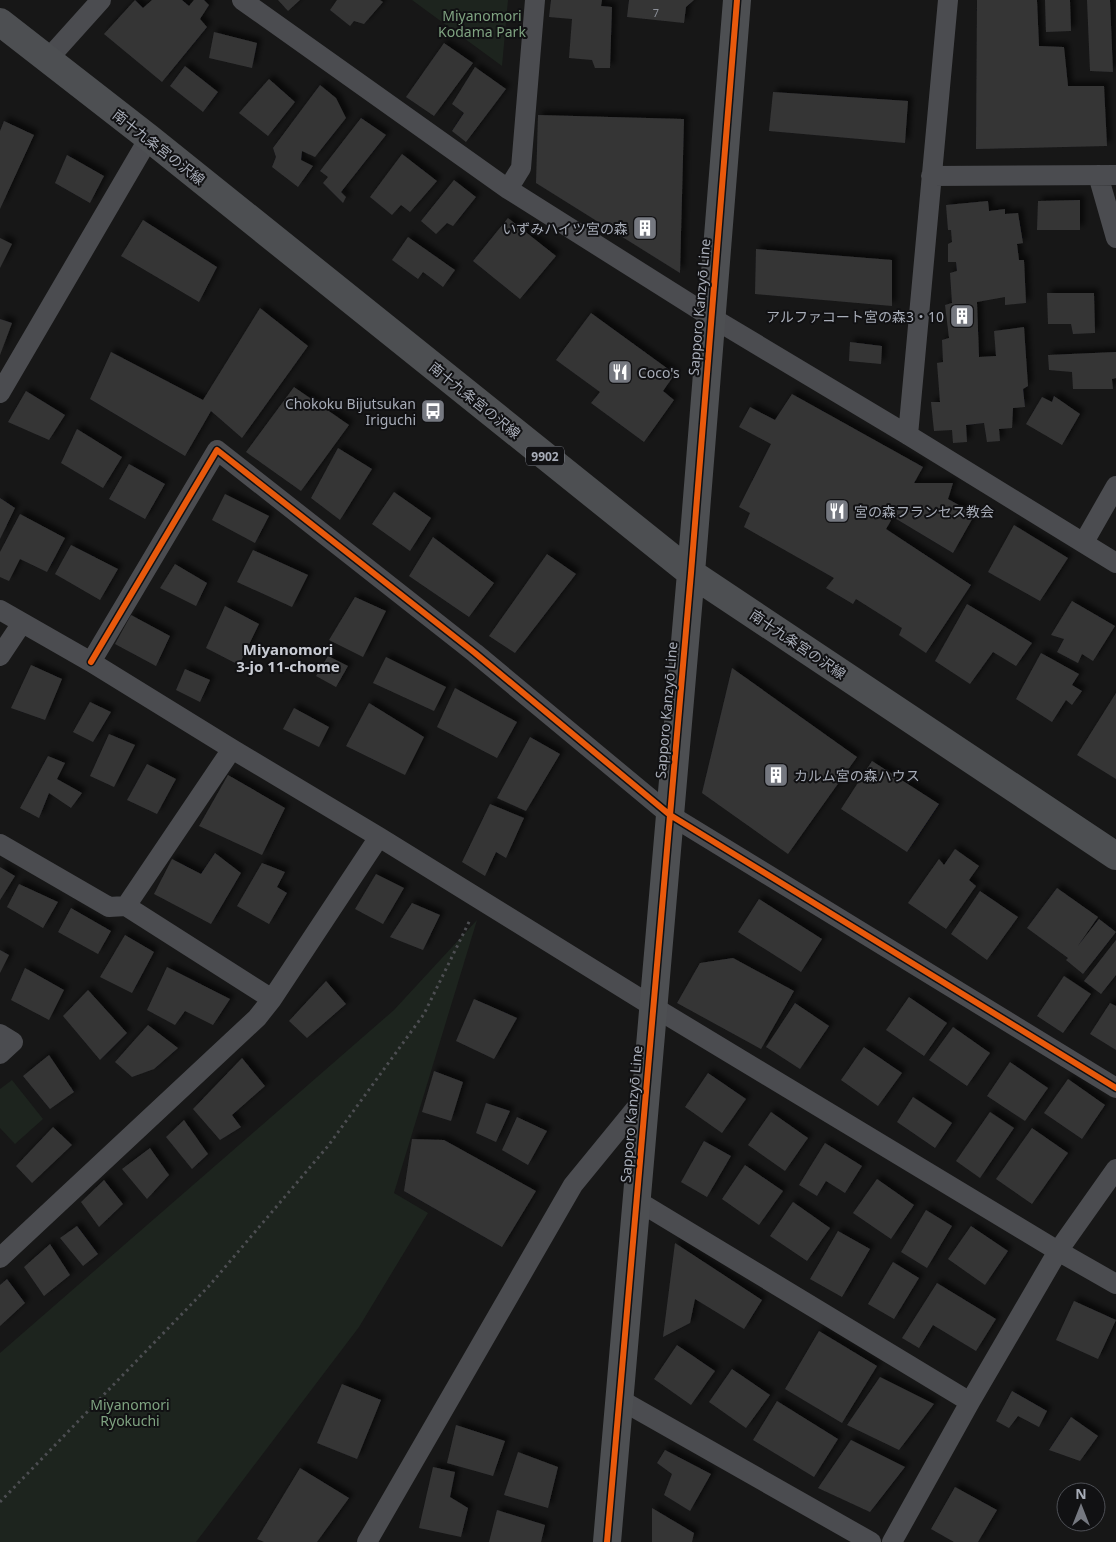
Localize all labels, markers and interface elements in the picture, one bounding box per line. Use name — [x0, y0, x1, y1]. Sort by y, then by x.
house number: 7 — [653, 5, 659, 20]
park label: Miyanomori Kodama Park — [438, 6, 526, 41]
street label: 南十九条宮の沢線 — [109, 105, 209, 189]
building icon: いずみハイツ宮の森 — [632, 215, 658, 241]
place label: いずみハイツ宮の森 — [502, 219, 628, 238]
street label: Sapporo Kanzyō Line — [684, 238, 714, 376]
building icon: アルファコート宮の森3・10 — [949, 303, 975, 329]
place label: アルファコート宮の森3・10 — [766, 307, 944, 326]
street label: 南十九条宮の沢線 — [426, 357, 524, 443]
restaurant icon: Coco's — [607, 359, 633, 385]
place label: Coco's — [638, 363, 680, 382]
place label: Chokoku Bijutsukan Iriguchi — [285, 394, 416, 429]
bus stop icon: Chokoku Bijutsukan Iriguchi — [420, 398, 446, 424]
road number: 9902 — [526, 446, 564, 466]
restaurant icon: 宮の森フランセス教会 — [824, 498, 850, 524]
place label: 宮の森フランセス教会 — [854, 502, 994, 521]
street label: 南十九条宮の沢線 — [746, 605, 850, 683]
district label: Miyanomori 3-jo 11-chome — [236, 639, 340, 676]
street label: Sapporo Kanzyō Line — [651, 641, 681, 779]
building icon: カルム宮の森ハウス — [763, 762, 789, 788]
place label: カルム宮の森ハウス — [794, 766, 920, 785]
street label: Sapporo Kanzyō Line — [616, 1045, 646, 1183]
park label: Miyanomori Ryokuchi — [90, 1395, 170, 1430]
north arrow — [1056, 1482, 1106, 1532]
text: N — [1075, 1484, 1087, 1503]

